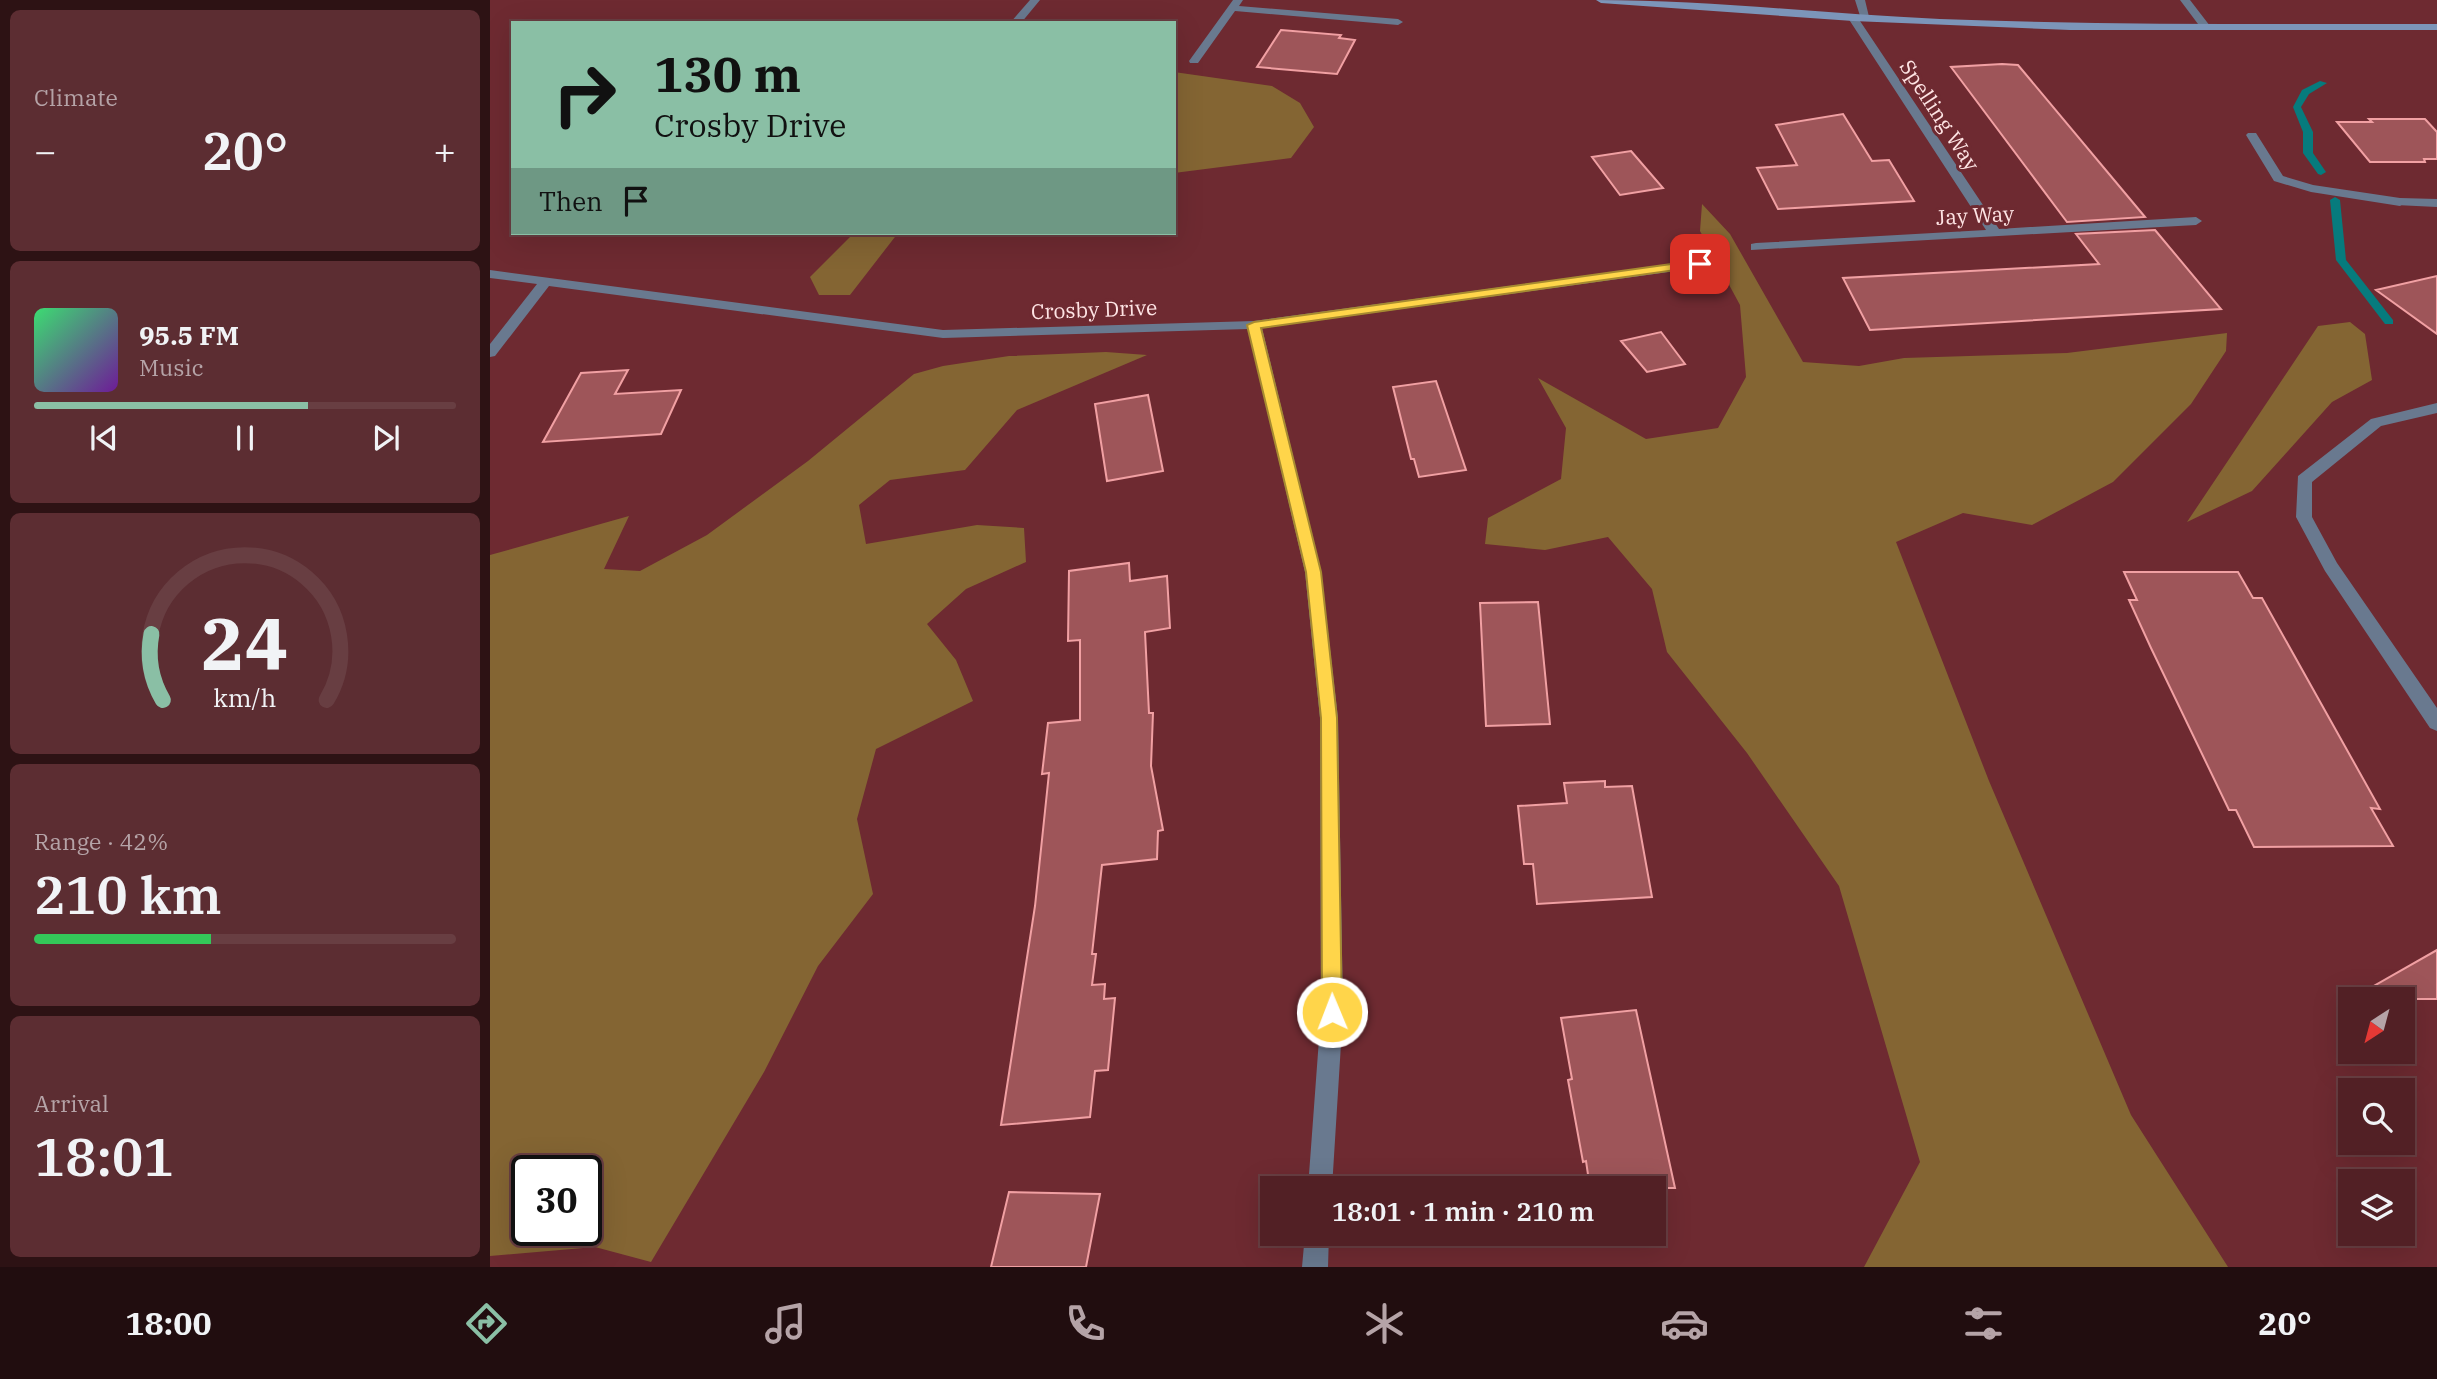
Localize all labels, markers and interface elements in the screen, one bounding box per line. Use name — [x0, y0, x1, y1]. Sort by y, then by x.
text: 130 m — [654, 42, 801, 105]
icon: right — [539, 49, 630, 140]
street label: Spelling Way — [1894, 54, 1987, 177]
text: Climate — [34, 82, 118, 112]
text: Crosby Drive — [654, 104, 846, 146]
text: 20° — [202, 117, 288, 184]
text: − — [34, 126, 57, 175]
text: + — [433, 126, 456, 175]
icon: arrive — [617, 182, 655, 220]
text: Then — [539, 184, 603, 218]
street label: Jay Way — [1935, 199, 2016, 231]
pin — [1670, 234, 1730, 294]
icon: arrive — [1681, 245, 1719, 283]
street label: Crosby Drive — [1030, 293, 1158, 325]
text: 95.5 FM — [139, 318, 239, 352]
text: Music — [139, 352, 204, 382]
icon: previous — [85, 419, 123, 457]
icon: pause — [226, 419, 264, 457]
icon: next — [367, 419, 405, 457]
text: 24 — [201, 595, 289, 690]
text: km/h — [213, 680, 277, 713]
text: Range · 42% — [34, 826, 168, 856]
text: 210 km — [34, 861, 222, 928]
position arrow — [1295, 975, 1369, 1049]
north arrow — [2338, 987, 2415, 1064]
map controls — [2338, 987, 2415, 1246]
button: search — [2338, 1078, 2415, 1155]
text: Arrival — [34, 1088, 109, 1118]
text: 18:01 — [34, 1123, 174, 1190]
speed limit sign: 30 — [511, 1155, 602, 1246]
button: layers — [2338, 1169, 2415, 1246]
text: 18:01 · 1 min · 210 m — [1332, 1194, 1594, 1228]
icon: directions — [462, 1299, 511, 1348]
icon: music — [761, 1299, 810, 1348]
icon: phone — [1061, 1299, 1110, 1348]
icon: climate — [1360, 1299, 1409, 1348]
icon: car — [1660, 1299, 1709, 1348]
icon: filters — [1959, 1299, 2008, 1348]
text: 18:00 — [125, 1302, 212, 1344]
text: 20° — [2258, 1302, 2312, 1344]

